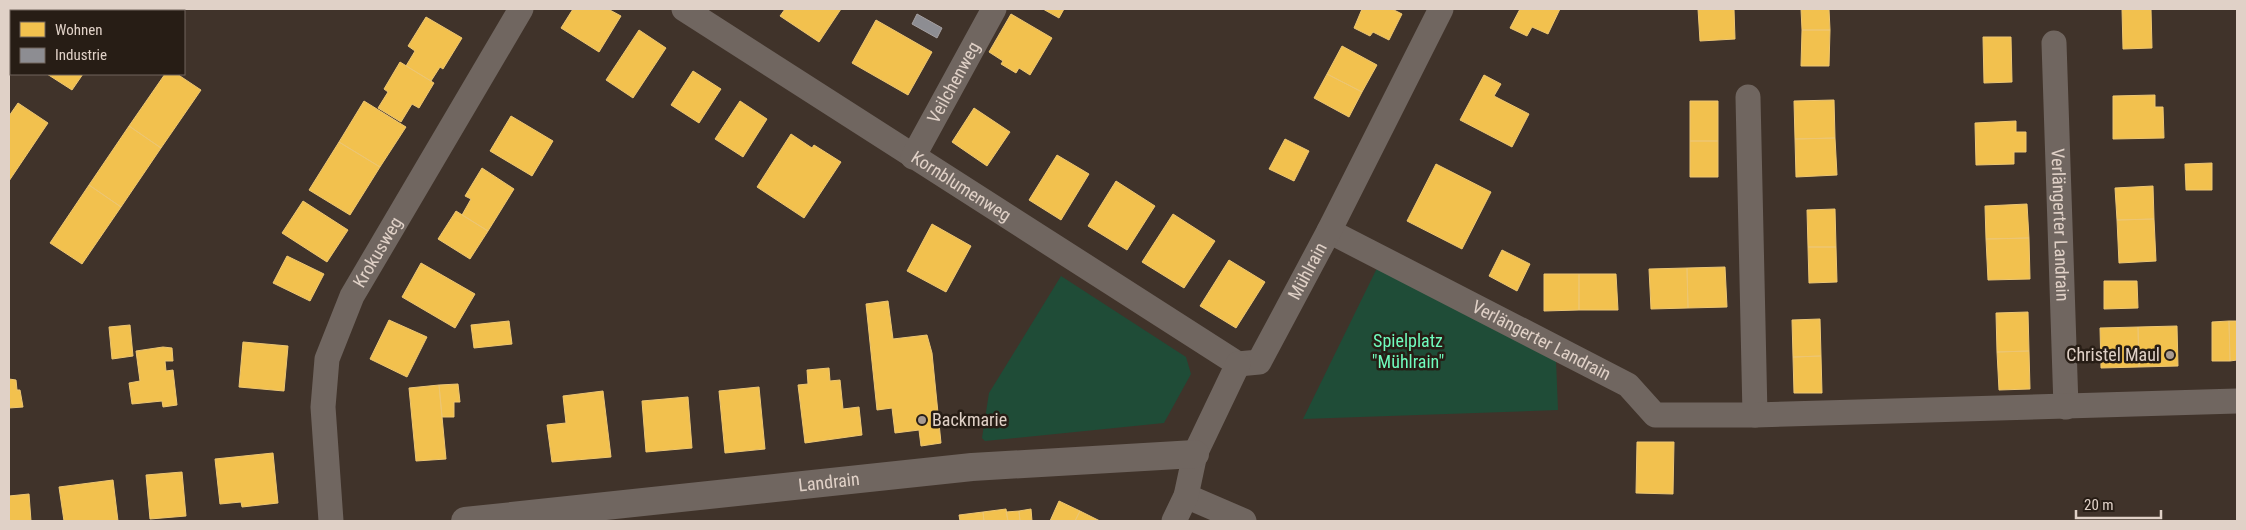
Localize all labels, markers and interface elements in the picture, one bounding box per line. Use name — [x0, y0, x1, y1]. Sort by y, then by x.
legend — [10, 10, 185, 75]
text: Wohnen — [55, 21, 103, 39]
street label: Veilchenweg — [923, 38, 984, 127]
text: Industrie — [55, 46, 107, 64]
street label: Kornblumenweg — [907, 146, 1015, 226]
street label: Verlängerter Landrain — [2047, 148, 2074, 302]
street label: Krokusweg — [348, 213, 406, 291]
street label: Mühlrain — [1283, 239, 1331, 303]
street label: Verlängerter Landrain — [1469, 296, 1615, 384]
park label: Spielplatz "Mühlrain" — [1372, 330, 1444, 372]
place label: Christel Maul — [2066, 344, 2160, 365]
marker: Christel Maul — [2164, 349, 2176, 361]
place label: Backmarie — [932, 409, 1007, 430]
marker: Backmarie — [916, 414, 928, 426]
street label: Landrain — [797, 468, 861, 495]
scale bar — [2076, 488, 2161, 520]
text: 20 m — [2084, 496, 2114, 514]

